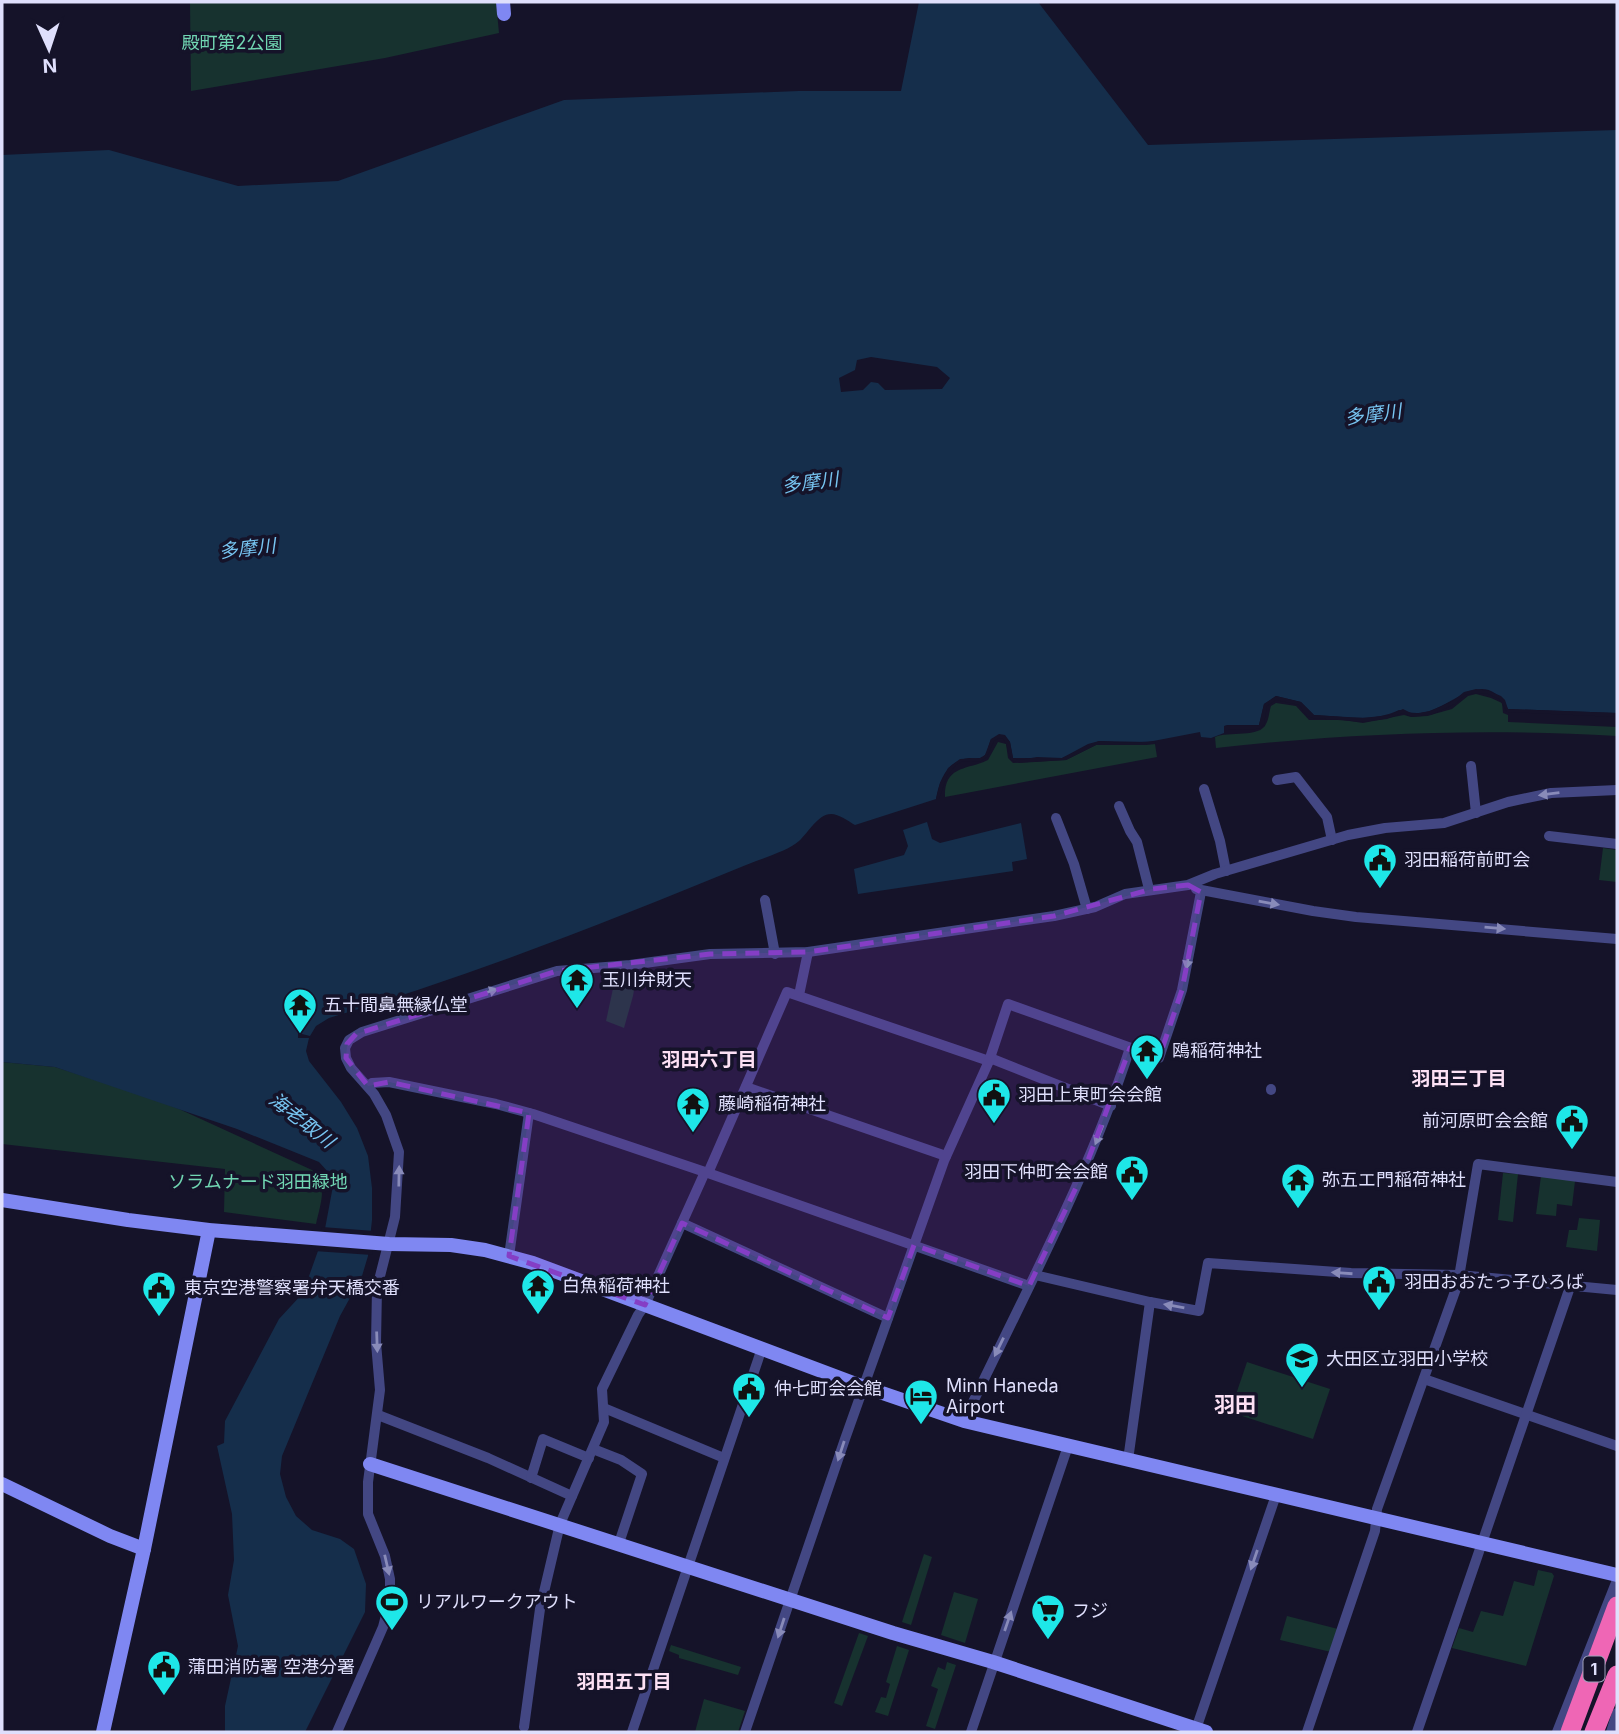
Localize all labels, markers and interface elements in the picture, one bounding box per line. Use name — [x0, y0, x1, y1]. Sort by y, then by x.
north arrow — [14, 14, 84, 84]
park label: 殿町第2公園 — [182, 32, 282, 53]
text: N — [42, 54, 58, 77]
water label: 多摩川 — [1343, 399, 1405, 429]
water label: 多摩川 — [780, 467, 842, 497]
water label: 多摩川 — [217, 534, 279, 563]
one-way arrow — [1538, 789, 1560, 800]
public building icon: 羽田稲荷前町会 — [1361, 841, 1399, 890]
place label: 羽田稲荷前町会 — [1404, 849, 1530, 870]
one-way arrow — [1258, 898, 1280, 909]
one-way arrow — [1484, 923, 1506, 934]
one-way arrow — [1182, 948, 1193, 970]
temple icon: 玉川弁財天 — [558, 961, 596, 1010]
place label: 玉川弁財天 — [602, 969, 692, 990]
temple icon: 五十間鼻無縁仏堂 — [281, 986, 319, 1035]
one-way arrow — [478, 986, 499, 997]
place label: 五十間鼻無縁仏堂 — [324, 994, 468, 1015]
temple icon: 鴎稲荷神社 — [1128, 1032, 1166, 1081]
place label: 鴎稲荷神社 — [1172, 1040, 1262, 1061]
district label: 羽田六丁目 — [661, 1048, 757, 1071]
district label: 羽田三丁目 — [1411, 1067, 1507, 1090]
public building icon: 羽田上東町会会館 — [975, 1076, 1013, 1125]
place label: 羽田上東町会会館 — [1018, 1084, 1162, 1105]
temple icon: 藤崎稲荷神社 — [674, 1085, 712, 1134]
water label: 海老取川 — [265, 1088, 340, 1154]
place label: 藤崎稲荷神社 — [718, 1093, 826, 1114]
public building icon: 前河原町会会館 — [1553, 1102, 1591, 1151]
place label: 前河原町会会館 — [1422, 1110, 1548, 1131]
one-way arrow — [1093, 1125, 1104, 1146]
public building icon: 羽田下仲町会会館 — [1113, 1153, 1151, 1202]
place label: 羽田下仲町会会館 — [964, 1161, 1108, 1182]
temple icon: 弥五エ門稲荷神社 — [1279, 1161, 1317, 1210]
one-way arrow — [393, 1165, 404, 1187]
place label: 弥五エ門稲荷神社 — [1322, 1169, 1466, 1190]
park label: ソラムナード羽田緑地 — [168, 1171, 348, 1192]
public building icon: 羽田おおたっ子ひろば — [1360, 1263, 1398, 1312]
temple icon: 白魚稲荷神社 — [519, 1267, 557, 1316]
one-way arrow — [1331, 1267, 1353, 1278]
public building icon: 東京空港警察署弁天橋交番 — [140, 1269, 178, 1318]
place label: 羽田おおたっ子ひろば — [1404, 1271, 1584, 1292]
place label: 白魚稲荷神社 — [562, 1275, 670, 1296]
place label: 東京空港警察署弁天橋交番 — [184, 1277, 400, 1298]
one-way arrow — [1163, 1301, 1185, 1312]
one-way arrow — [371, 1331, 382, 1353]
one-way arrow — [993, 1337, 1004, 1357]
school or university icon: 大田区立羽田小学校 — [1283, 1340, 1321, 1389]
place label: 大田区立羽田小学校 — [1326, 1348, 1488, 1369]
public building icon: 仲七町会会館 — [730, 1370, 768, 1419]
place label: Minn Haneda Airport — [946, 1375, 1059, 1417]
hotel icon: Minn Haneda Airport — [902, 1377, 940, 1426]
place label: 仲七町会会館 — [774, 1378, 882, 1399]
district label: 羽田 — [1214, 1392, 1256, 1417]
one-way arrow — [835, 1440, 846, 1461]
one-way arrow — [1248, 1549, 1259, 1570]
one-way arrow — [382, 1554, 393, 1576]
sports icon: リアルワークアウト — [373, 1583, 411, 1632]
place label: リアルワークアウト — [416, 1591, 578, 1612]
supermarket icon: フジ — [1029, 1592, 1067, 1641]
place label: フジ — [1072, 1600, 1108, 1621]
one-way arrow — [1003, 1610, 1014, 1631]
one-way arrow — [775, 1618, 785, 1639]
public building icon: 蒲田消防署 空港分署 — [145, 1648, 183, 1697]
place label: 蒲田消防署 空港分署 — [188, 1656, 355, 1677]
road number: 1 — [1584, 1656, 1604, 1681]
district label: 羽田五丁目 — [576, 1670, 672, 1693]

